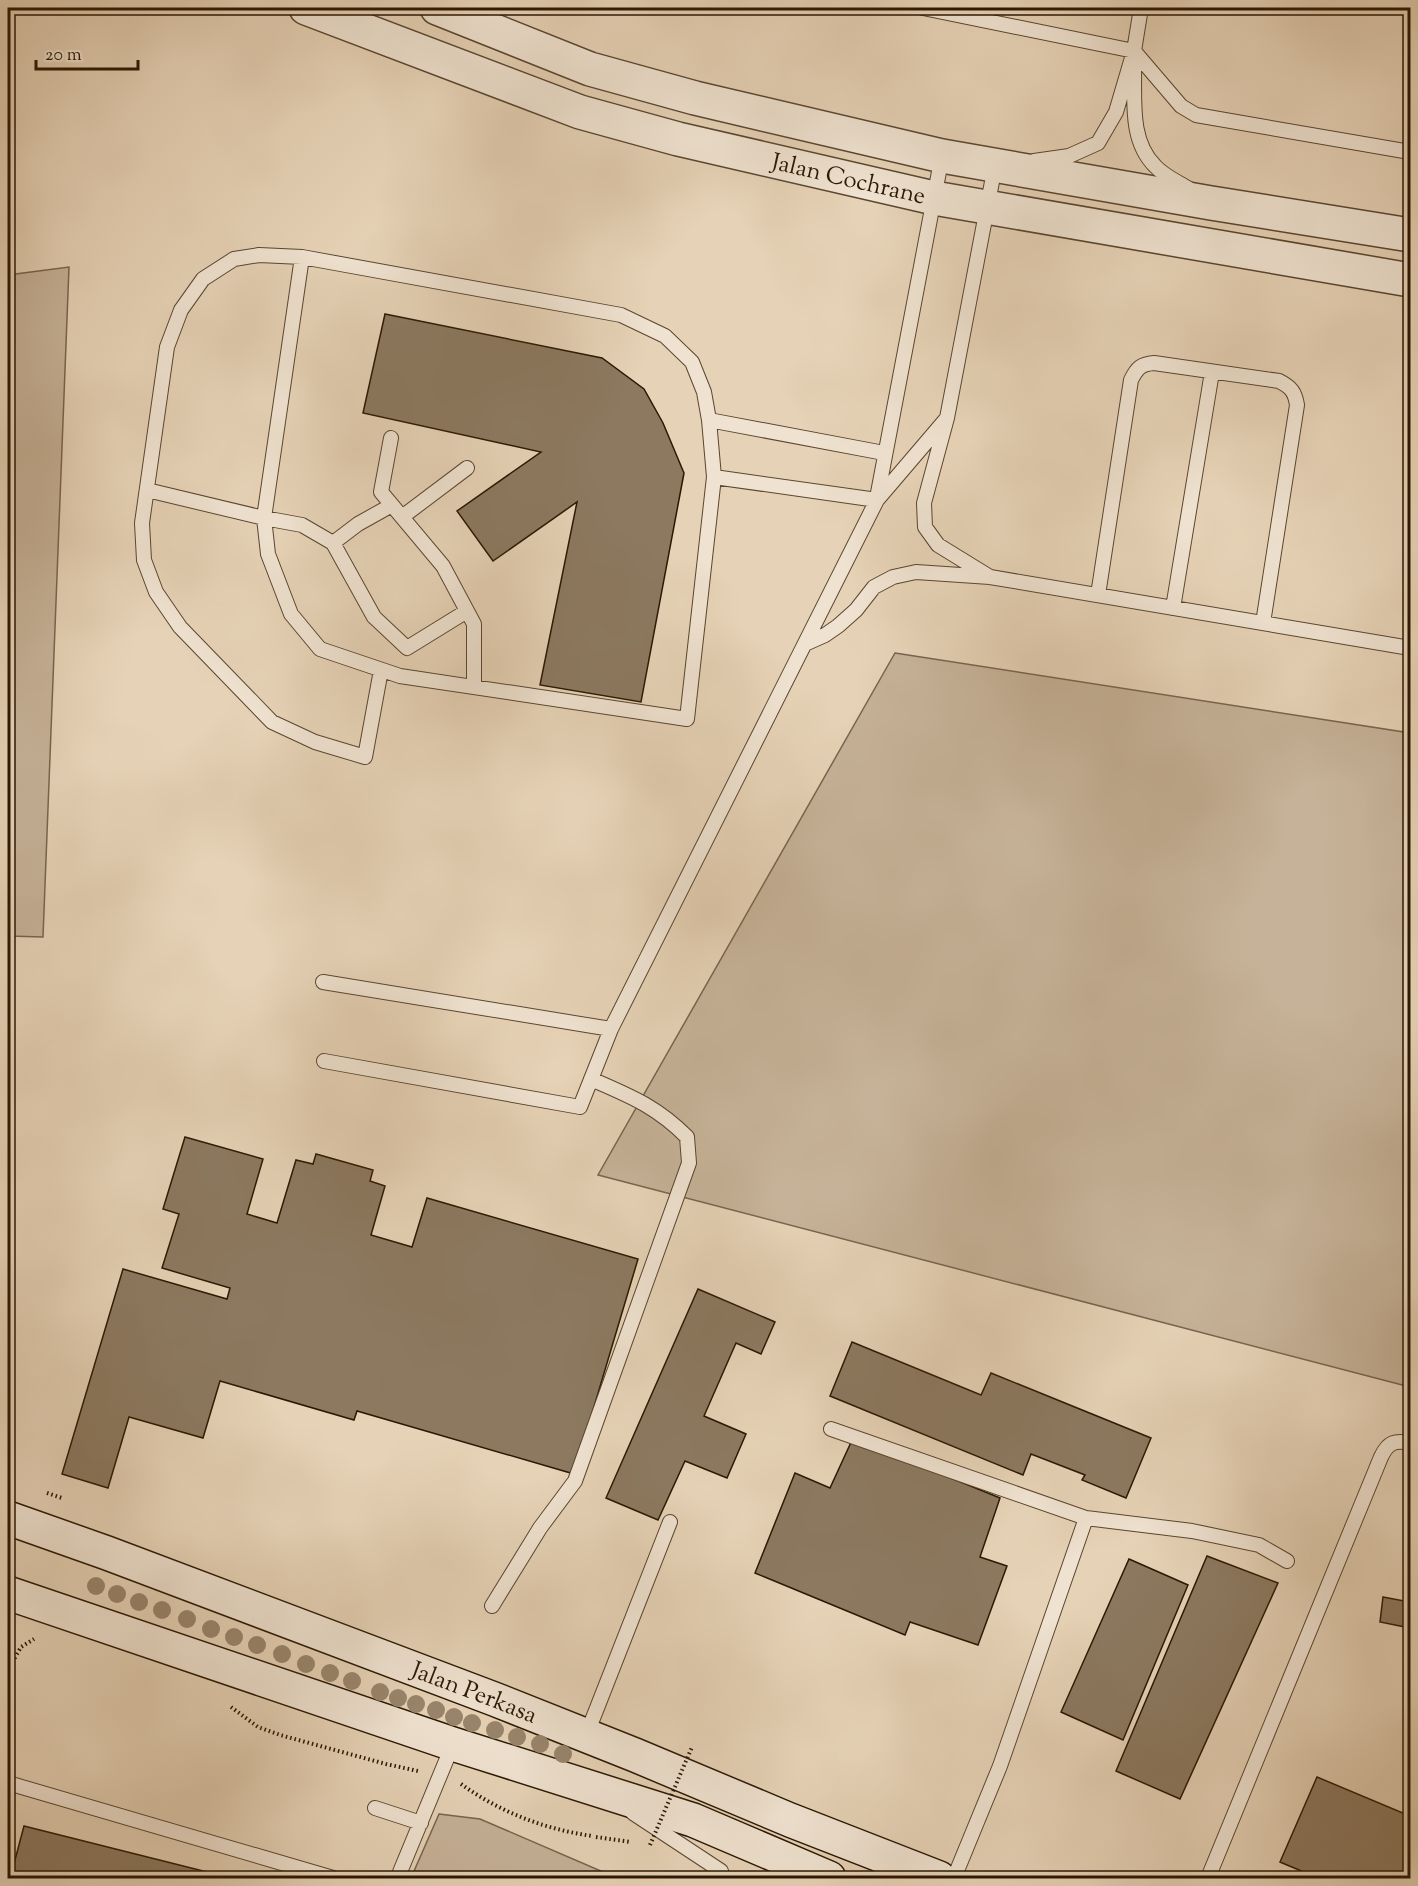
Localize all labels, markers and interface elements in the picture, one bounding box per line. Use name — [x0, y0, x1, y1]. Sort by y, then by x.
scale bar — [36, 33, 138, 71]
text: 20 m — [45, 43, 82, 69]
street label: Jalan Cochrane — [766, 146, 929, 214]
street label: Jalan Perkasa — [404, 1654, 542, 1733]

